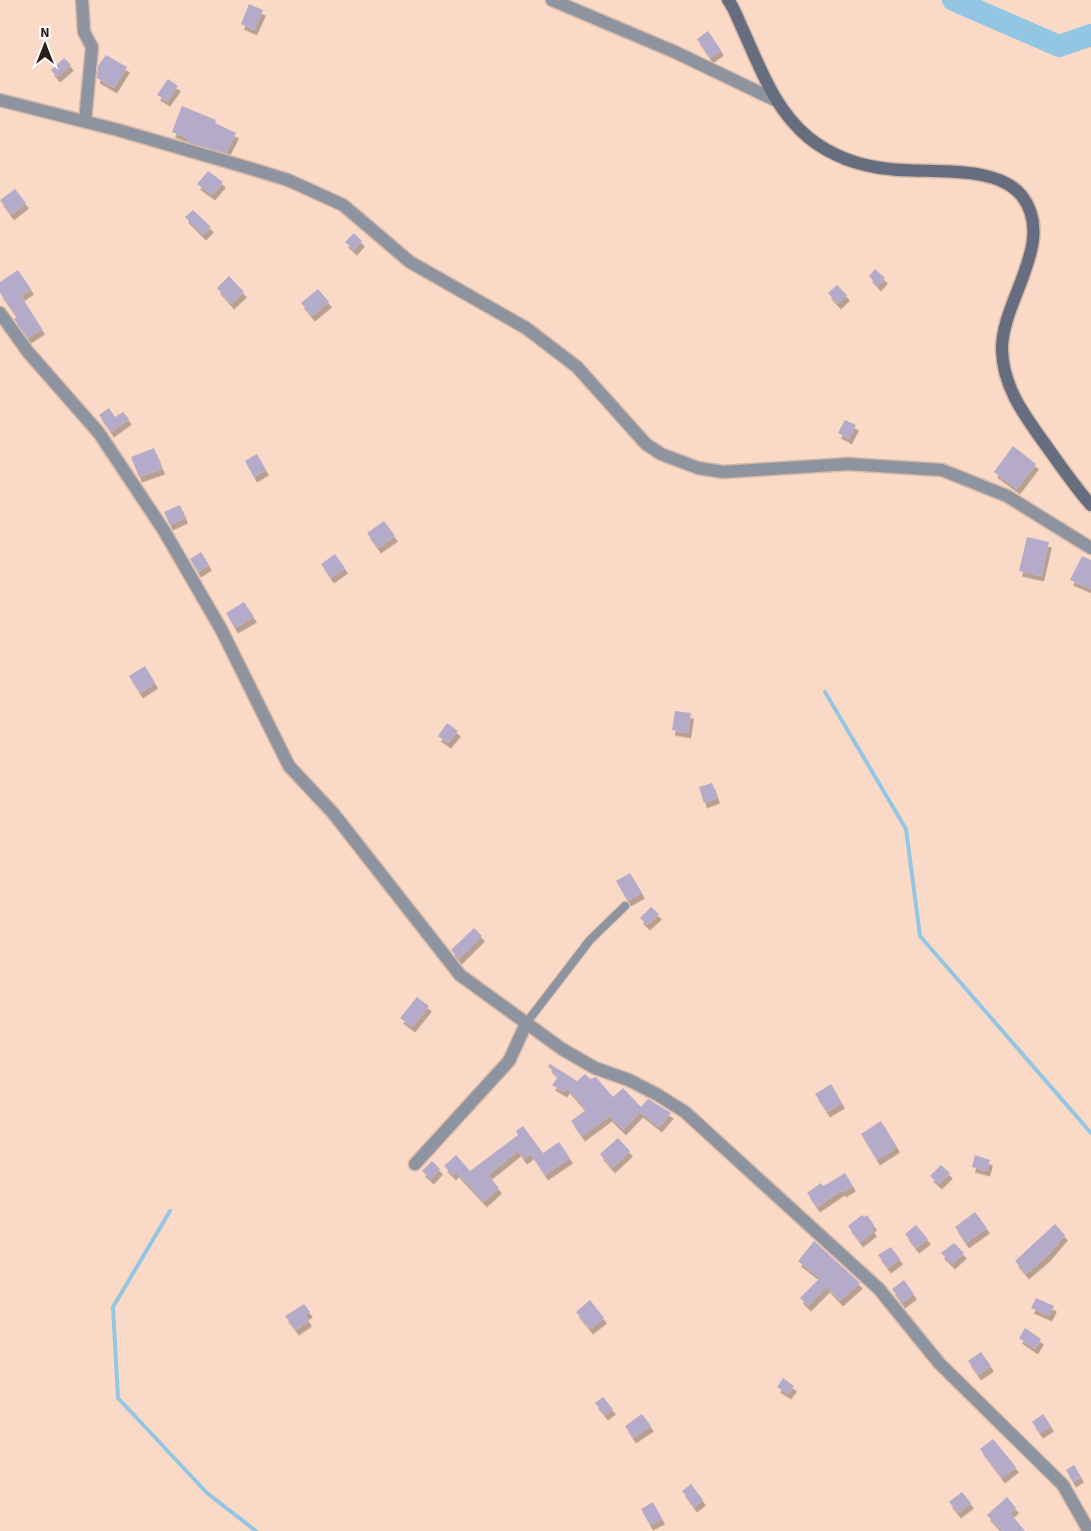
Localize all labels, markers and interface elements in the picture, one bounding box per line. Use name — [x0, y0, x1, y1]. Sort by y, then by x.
north arrow — [20, 20, 70, 70]
text: N — [40, 23, 50, 43]

